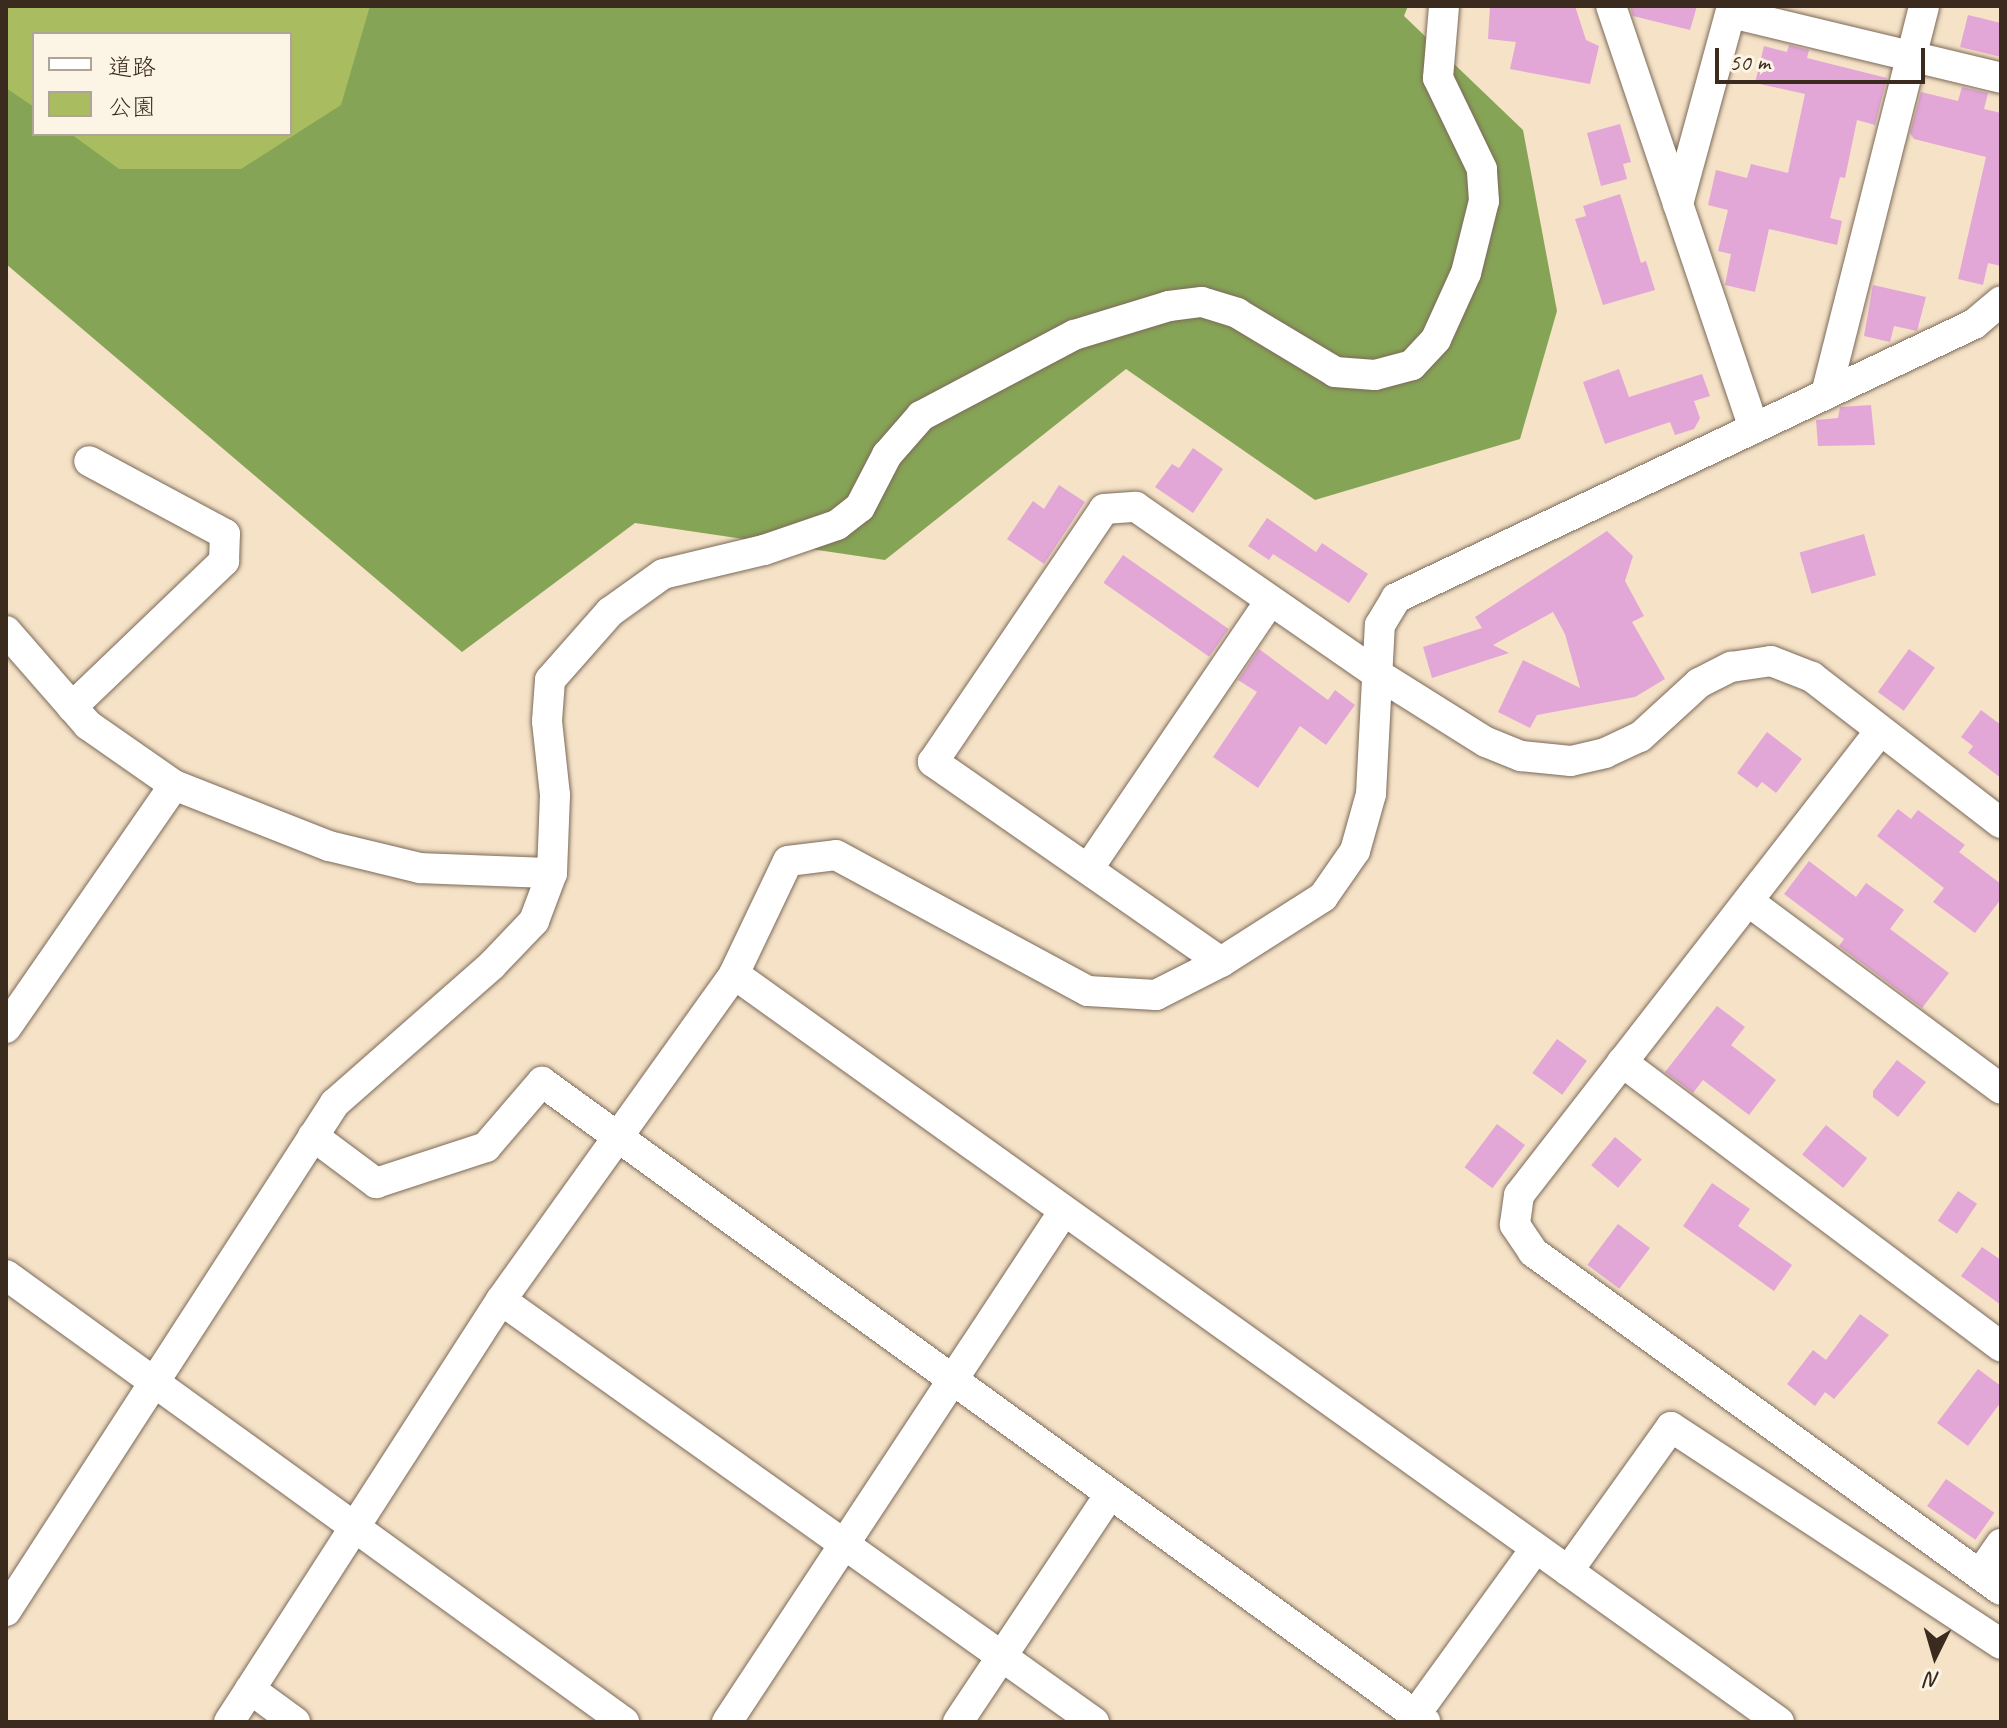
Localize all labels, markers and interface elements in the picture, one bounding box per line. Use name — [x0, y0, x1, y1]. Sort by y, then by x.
legend — [32, 32, 292, 136]
scale bar — [1719, 32, 1929, 82]
text: 50 m — [1729, 47, 1770, 77]
text: 道路 — [108, 52, 156, 82]
text: 公園 — [108, 92, 156, 122]
north arrow — [1895, 1616, 1975, 1696]
text: N — [1925, 1665, 1941, 1694]

